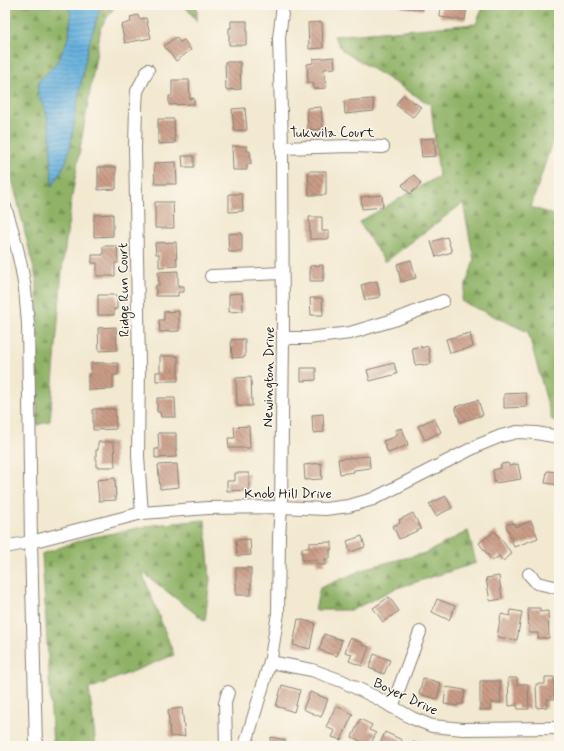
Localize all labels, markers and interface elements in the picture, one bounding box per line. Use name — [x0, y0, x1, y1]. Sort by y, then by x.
street label: Tukwila Court — [290, 124, 375, 142]
street label: Ridge Run Court — [114, 243, 135, 337]
street label: Newington Drive — [259, 326, 279, 428]
street label: Knob Hill Drive — [244, 485, 332, 503]
street label: Boyer Drive — [370, 674, 441, 720]

